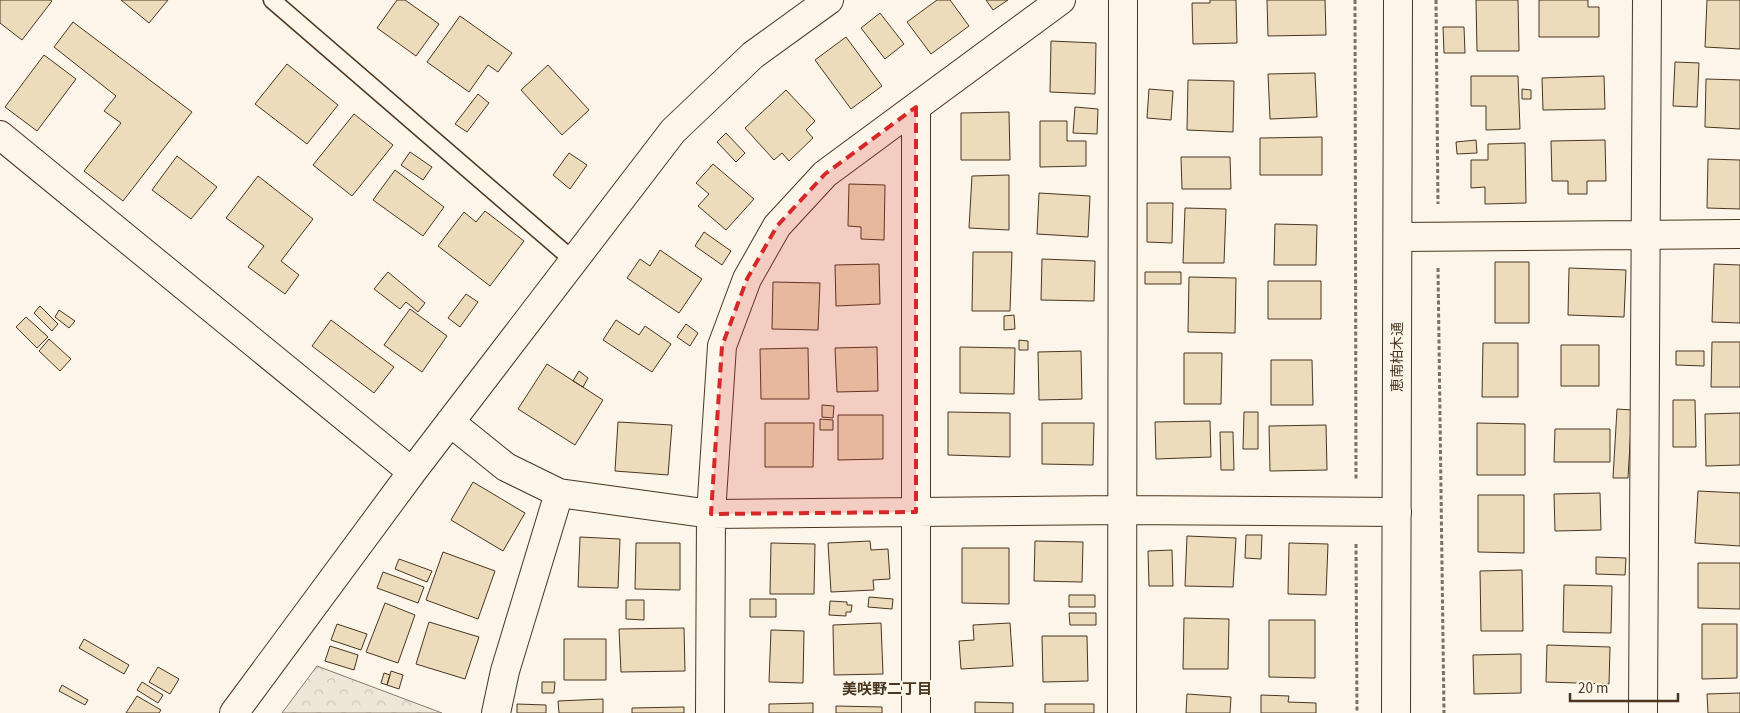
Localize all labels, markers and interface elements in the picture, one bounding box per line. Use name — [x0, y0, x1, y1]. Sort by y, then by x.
street label: 恵南柏木通 — [1388, 322, 1408, 392]
scale bar — [1570, 670, 1678, 702]
text: 20 m — [1578, 678, 1608, 699]
district label: 美咲野二丁目 — [842, 679, 932, 700]

